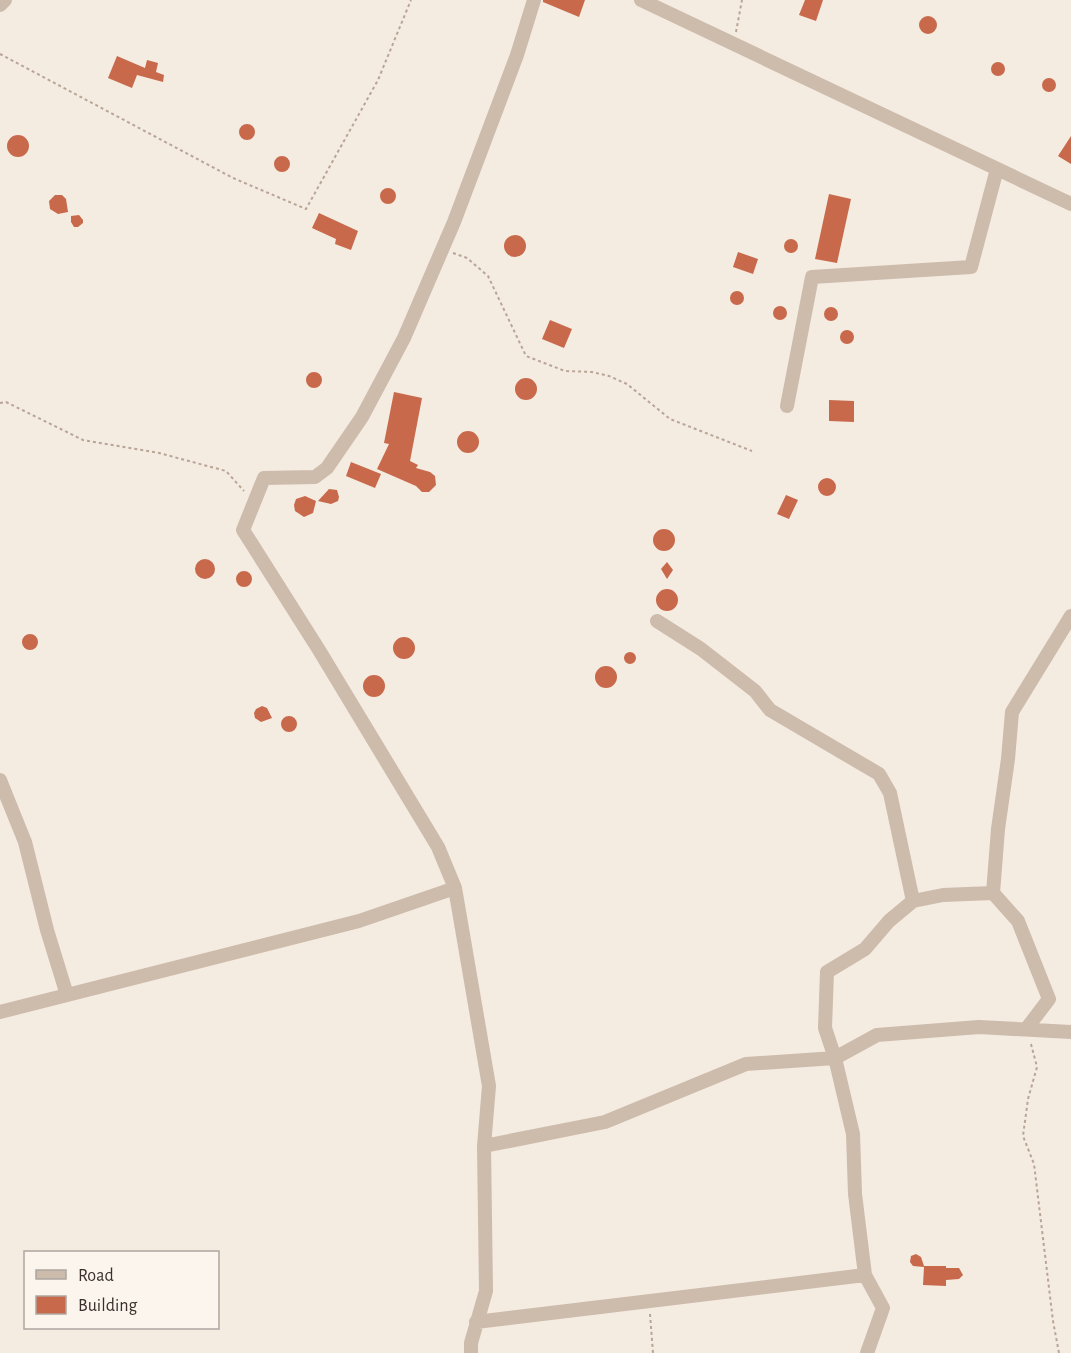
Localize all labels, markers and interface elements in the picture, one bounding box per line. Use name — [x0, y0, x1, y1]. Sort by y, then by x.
legend — [24, 1251, 219, 1329]
text: Road — [78, 1267, 114, 1285]
text: Building — [78, 1297, 138, 1315]

